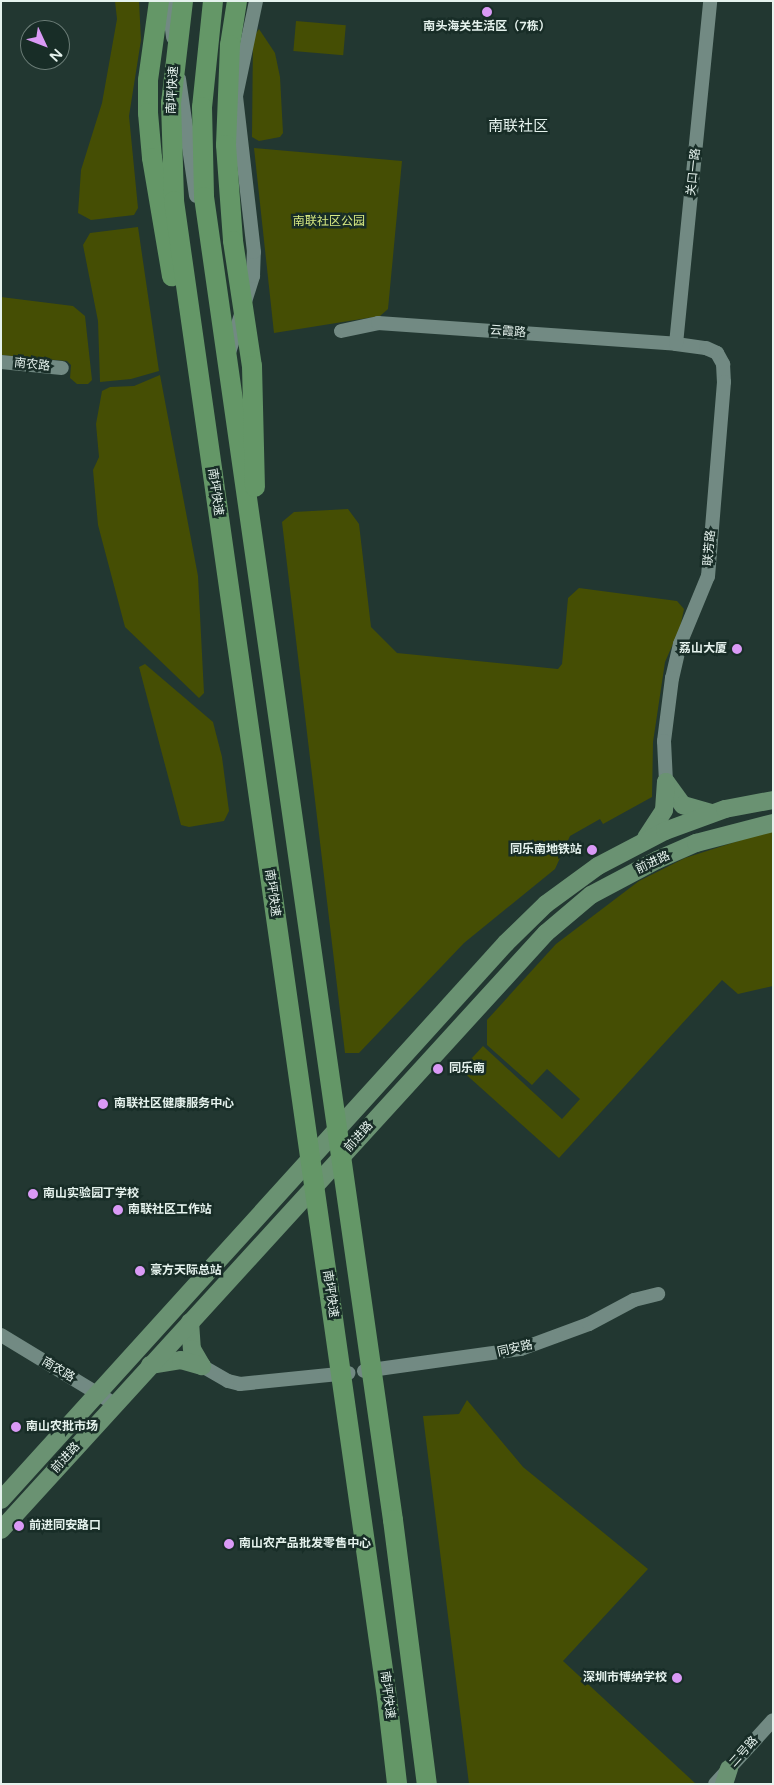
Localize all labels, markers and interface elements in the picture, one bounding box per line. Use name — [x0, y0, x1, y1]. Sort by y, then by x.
marker: 南头海关生活区（7栋） — [481, 6, 493, 18]
north arrow — [20, 20, 70, 70]
place label: 南头海关生活区（7栋） — [423, 20, 551, 34]
text: N — [46, 45, 66, 65]
street label: 南坪快速 — [165, 66, 181, 114]
district label: 南联社区 — [488, 118, 548, 136]
street label: 关口一路 — [684, 147, 704, 197]
park label: 南联社区公园 — [293, 215, 365, 229]
street label: 云霞路 — [490, 324, 526, 340]
street label: 南农路 — [13, 356, 51, 374]
street label: 南坪快速 — [205, 467, 225, 517]
street label: 联芳路 — [701, 529, 719, 567]
place label: 荔山大厦 — [679, 642, 727, 656]
marker: 荔山大厦 — [731, 643, 743, 655]
place label: 同乐南地铁站 — [510, 843, 582, 857]
marker: 同乐南地铁站 — [586, 844, 598, 856]
street label: 前进路 — [634, 849, 672, 877]
street label: 南坪快速 — [262, 868, 282, 918]
marker: 同乐南 — [431, 1062, 445, 1076]
place label: 同乐南 — [449, 1062, 485, 1076]
marker: 南联社区健康服务中心 — [96, 1097, 110, 1111]
place label: 南联社区健康服务中心 — [114, 1097, 234, 1111]
street label: 前进路 — [342, 1119, 376, 1155]
place label: 南山实验园丁学校 — [43, 1187, 139, 1201]
marker: 南山实验园丁学校 — [27, 1188, 39, 1200]
place label: 南联社区工作站 — [128, 1203, 212, 1217]
marker: 南联社区工作站 — [112, 1204, 124, 1216]
place label: 豪方天际总站 — [150, 1264, 222, 1278]
marker: 豪方天际总站 — [134, 1265, 146, 1277]
street label: 南坪快速 — [320, 1269, 340, 1319]
street label: 同安路 — [496, 1338, 534, 1360]
street label: 南农路 — [39, 1355, 77, 1385]
place label: 南山农批市场 — [26, 1420, 98, 1434]
marker: 南山农批市场 — [10, 1421, 22, 1433]
street label: 前进路 — [49, 1440, 83, 1476]
place label: 前进同安路口 — [29, 1519, 101, 1533]
marker: 前进同安路口 — [13, 1520, 25, 1532]
place label: 南山农产品批发零售中心 — [239, 1537, 371, 1551]
marker: 南山农产品批发零售中心 — [223, 1538, 235, 1550]
street label: 南坪快速 — [377, 1670, 397, 1720]
place label: 深圳市博纳学校 — [583, 1671, 667, 1685]
marker: 深圳市博纳学校 — [671, 1672, 683, 1684]
street label: 二号路 — [727, 1734, 761, 1770]

